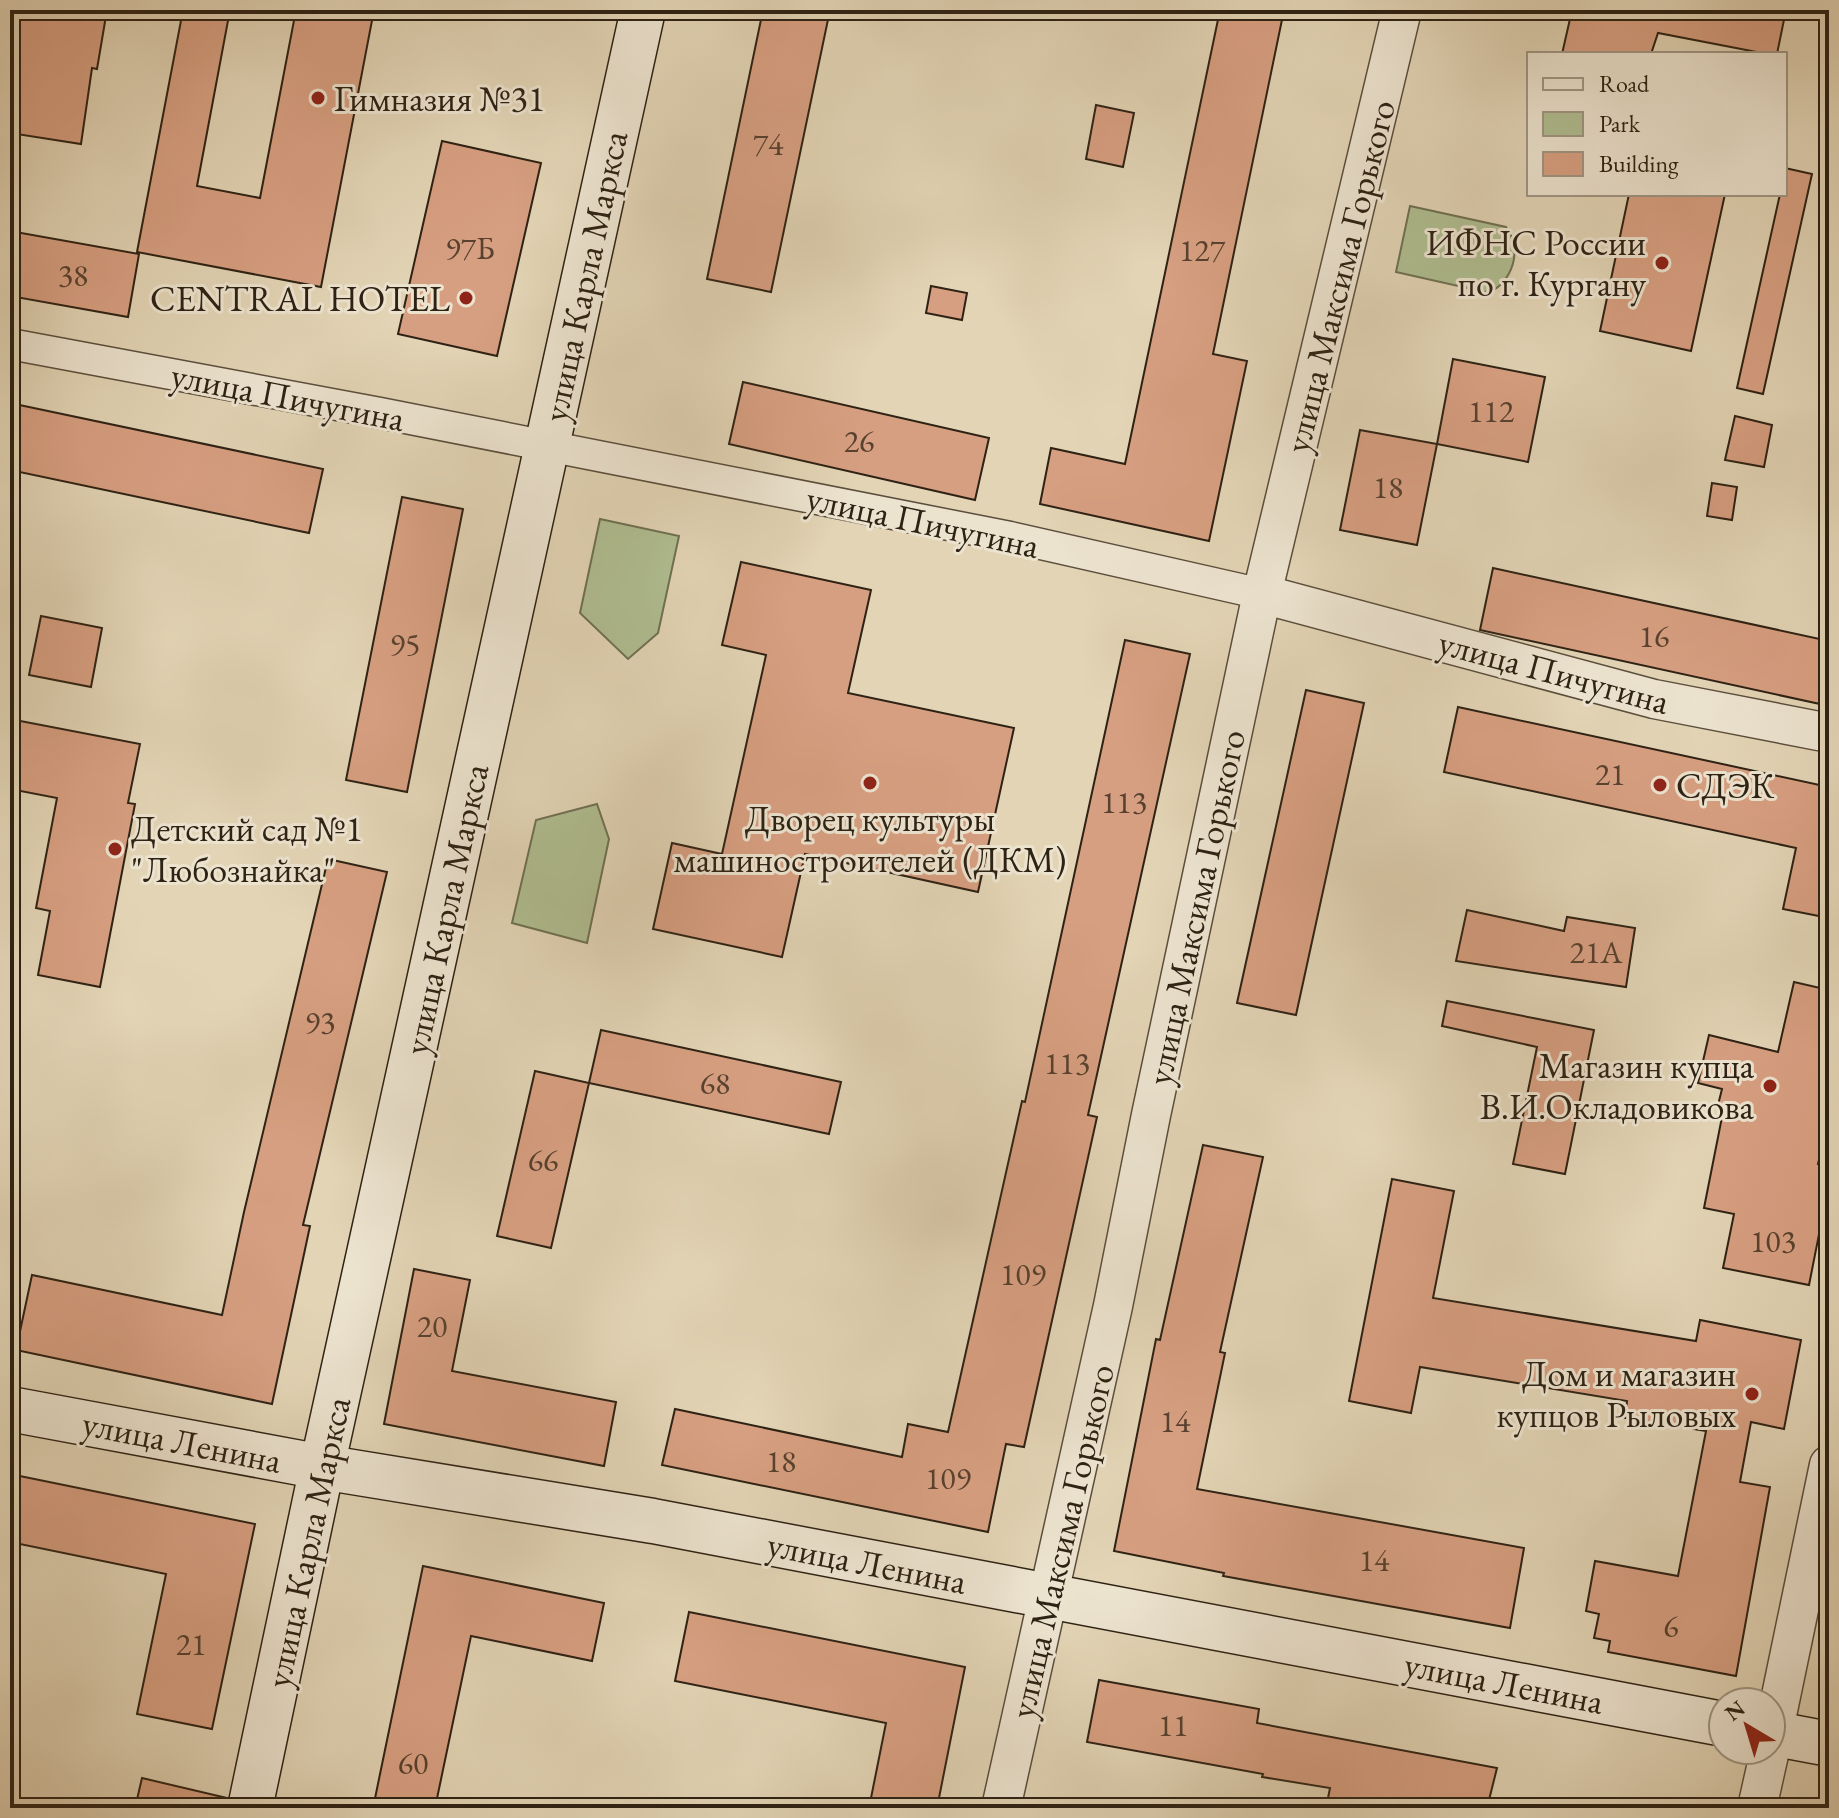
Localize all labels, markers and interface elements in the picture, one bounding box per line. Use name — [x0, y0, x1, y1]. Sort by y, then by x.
legend — [1527, 52, 1787, 196]
text: Road — [1599, 68, 1650, 99]
place label: Гимназия №31 — [334, 75, 545, 122]
marker: Гимназия №31 — [309, 89, 327, 107]
street label: улица Максима Горького — [1273, 95, 1406, 457]
text: Park — [1599, 108, 1641, 139]
house number: 74 — [753, 123, 784, 165]
street label: улица Карла Маркса — [531, 126, 638, 426]
text: Building — [1599, 148, 1679, 179]
place label: ИФНС России по г. Кургану — [1426, 219, 1646, 307]
house number: 97Б — [445, 227, 495, 269]
house number: 127 — [1179, 229, 1226, 271]
house number: 38 — [58, 254, 88, 296]
marker: ИФНС России по г. Кургану — [1653, 254, 1671, 272]
place label: СENTRAL HOTEL — [150, 275, 450, 322]
marker: СENTRAL HOTEL — [457, 289, 475, 307]
street label: улица Пичугина — [167, 351, 409, 442]
house number: 112 — [1468, 390, 1515, 432]
house number: 26 — [844, 420, 874, 462]
house number: 18 — [1373, 466, 1403, 508]
street label: улица Пичугина — [802, 474, 1044, 569]
house number: 16 — [1639, 615, 1669, 657]
street label: улица Пичугина — [1433, 618, 1675, 725]
house number: 95 — [390, 623, 420, 665]
street label: улица Максима Горького — [1135, 725, 1256, 1089]
house number: 21 — [1595, 753, 1625, 795]
street label: улица Карла Маркса — [392, 759, 499, 1059]
place label: СДЭК — [1676, 762, 1774, 809]
marker: Дворец культуры машиностроителей (ДКМ) — [861, 774, 879, 792]
marker: СДЭК — [1651, 776, 1669, 794]
house number: 113 — [1101, 781, 1147, 823]
place label: Дворец культуры машиностроителей (ДКМ) — [674, 795, 1066, 883]
place label: Детский cад №1 "Любознайка" — [131, 805, 363, 893]
marker: Детский cад №1 "Любознайка" — [106, 840, 124, 858]
house number: 21А — [1570, 931, 1623, 973]
house number: 93 — [305, 1001, 335, 1043]
house number: 113 — [1044, 1042, 1090, 1084]
place label: Магазин купца В.И.Окладовикова — [1480, 1042, 1755, 1130]
house number: 68 — [700, 1062, 730, 1104]
marker: Магазин купца В.И.Окладовикова — [1761, 1077, 1779, 1095]
house number: 66 — [528, 1139, 558, 1181]
house number: 103 — [1750, 1220, 1796, 1262]
house number: 109 — [1000, 1253, 1046, 1295]
house number: 20 — [417, 1305, 447, 1347]
place label: Дом и магазин купцов Рыловых — [1496, 1350, 1737, 1438]
street label: улица Максима Горького — [998, 1360, 1125, 1723]
marker: Дом и магазин купцов Рыловых — [1743, 1385, 1761, 1403]
street label: улица Карла Маркса — [254, 1392, 361, 1692]
street label: улица Ленина — [78, 1399, 286, 1484]
house number: 14 — [1160, 1400, 1191, 1442]
house number: 18 — [766, 1440, 796, 1482]
house number: 109 — [925, 1457, 971, 1499]
street label: улица Ленина — [763, 1520, 971, 1605]
house number: 14 — [1359, 1539, 1390, 1581]
house number: 6 — [1663, 1605, 1679, 1647]
house number: 21 — [176, 1623, 206, 1665]
street label: улица Ленина — [1400, 1640, 1608, 1725]
north arrow — [1707, 1686, 1787, 1766]
text: N — [1719, 1694, 1751, 1728]
house number: 11 — [1158, 1704, 1188, 1746]
house number: 60 — [398, 1742, 428, 1784]

